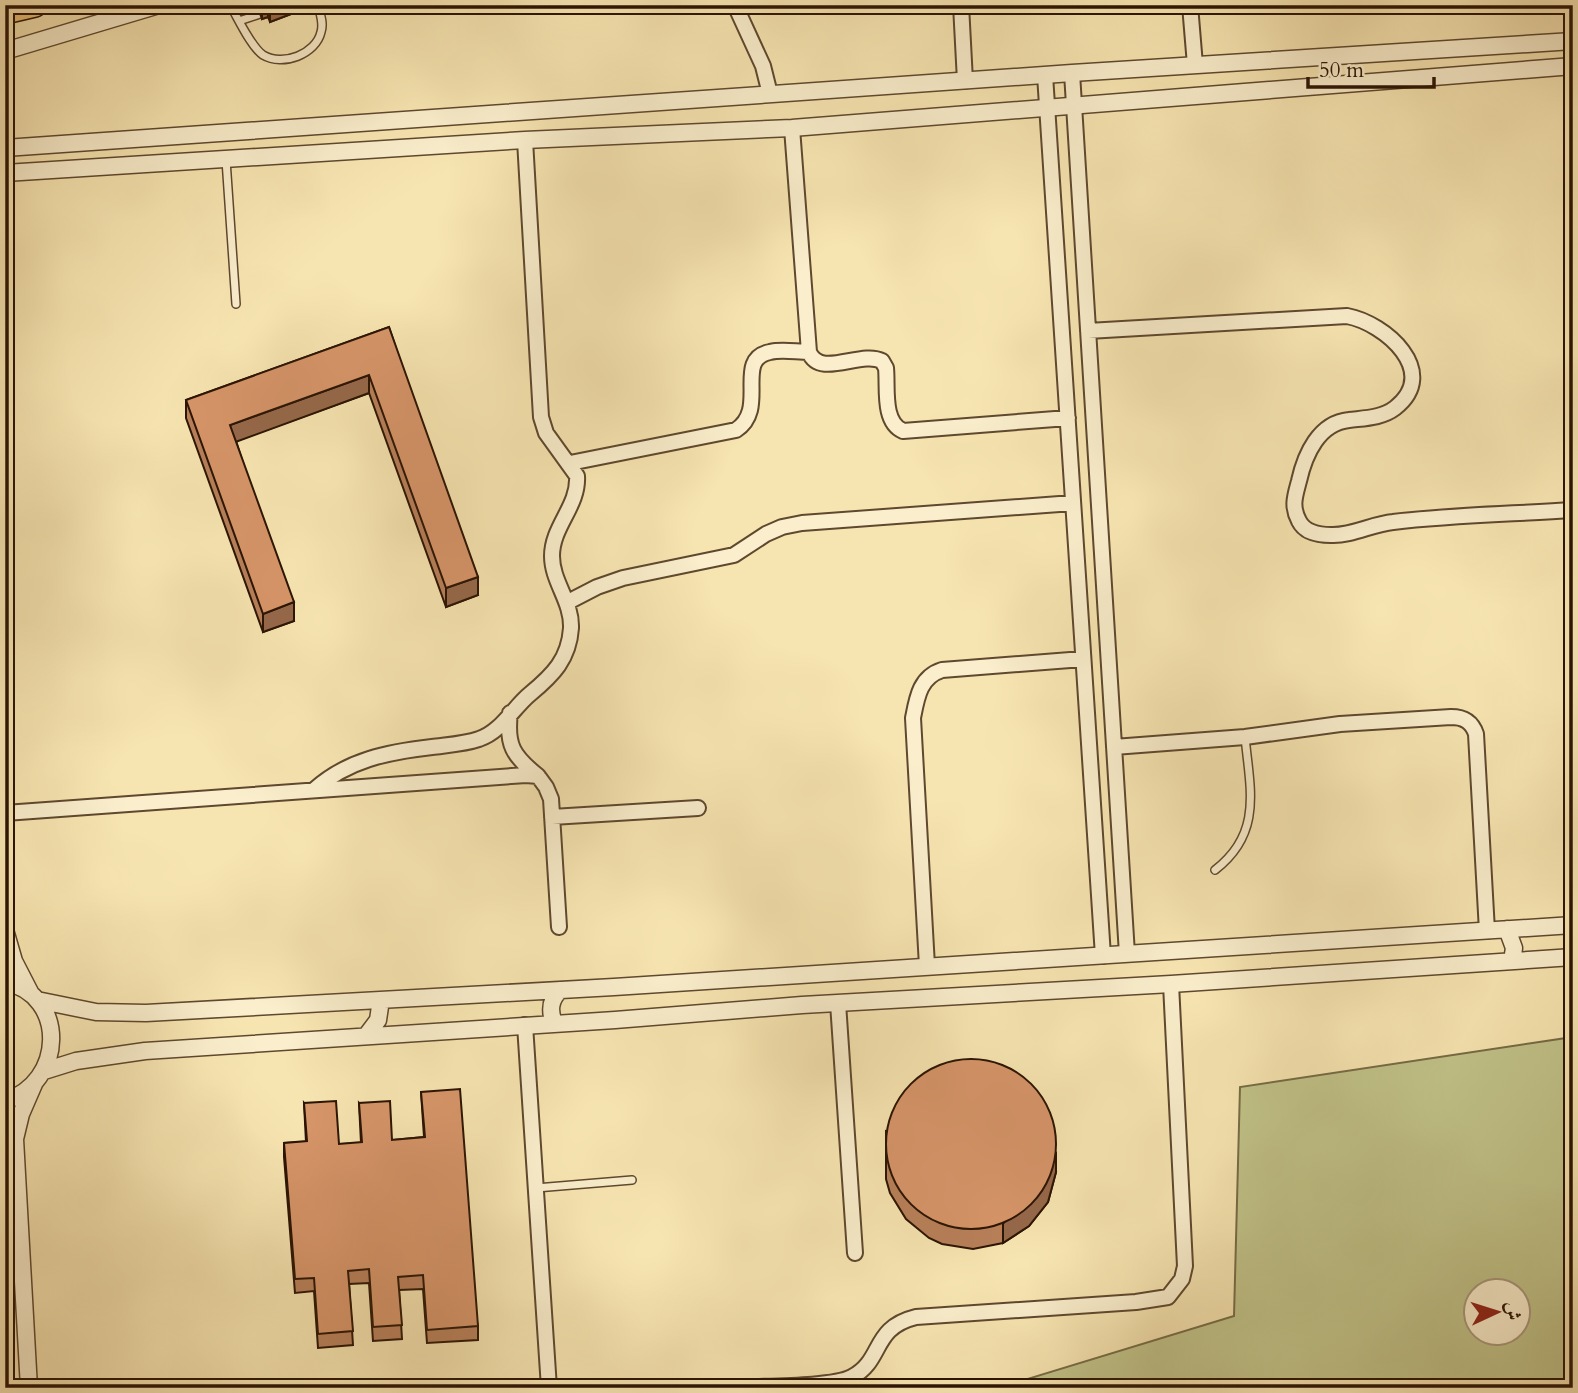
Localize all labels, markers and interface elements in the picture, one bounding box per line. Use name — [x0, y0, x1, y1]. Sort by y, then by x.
scale bar — [1308, 46, 1434, 90]
text: 50 m — [1319, 56, 1364, 85]
north arrow — [1462, 1278, 1532, 1348]
text: ش — [1499, 1301, 1527, 1321]

